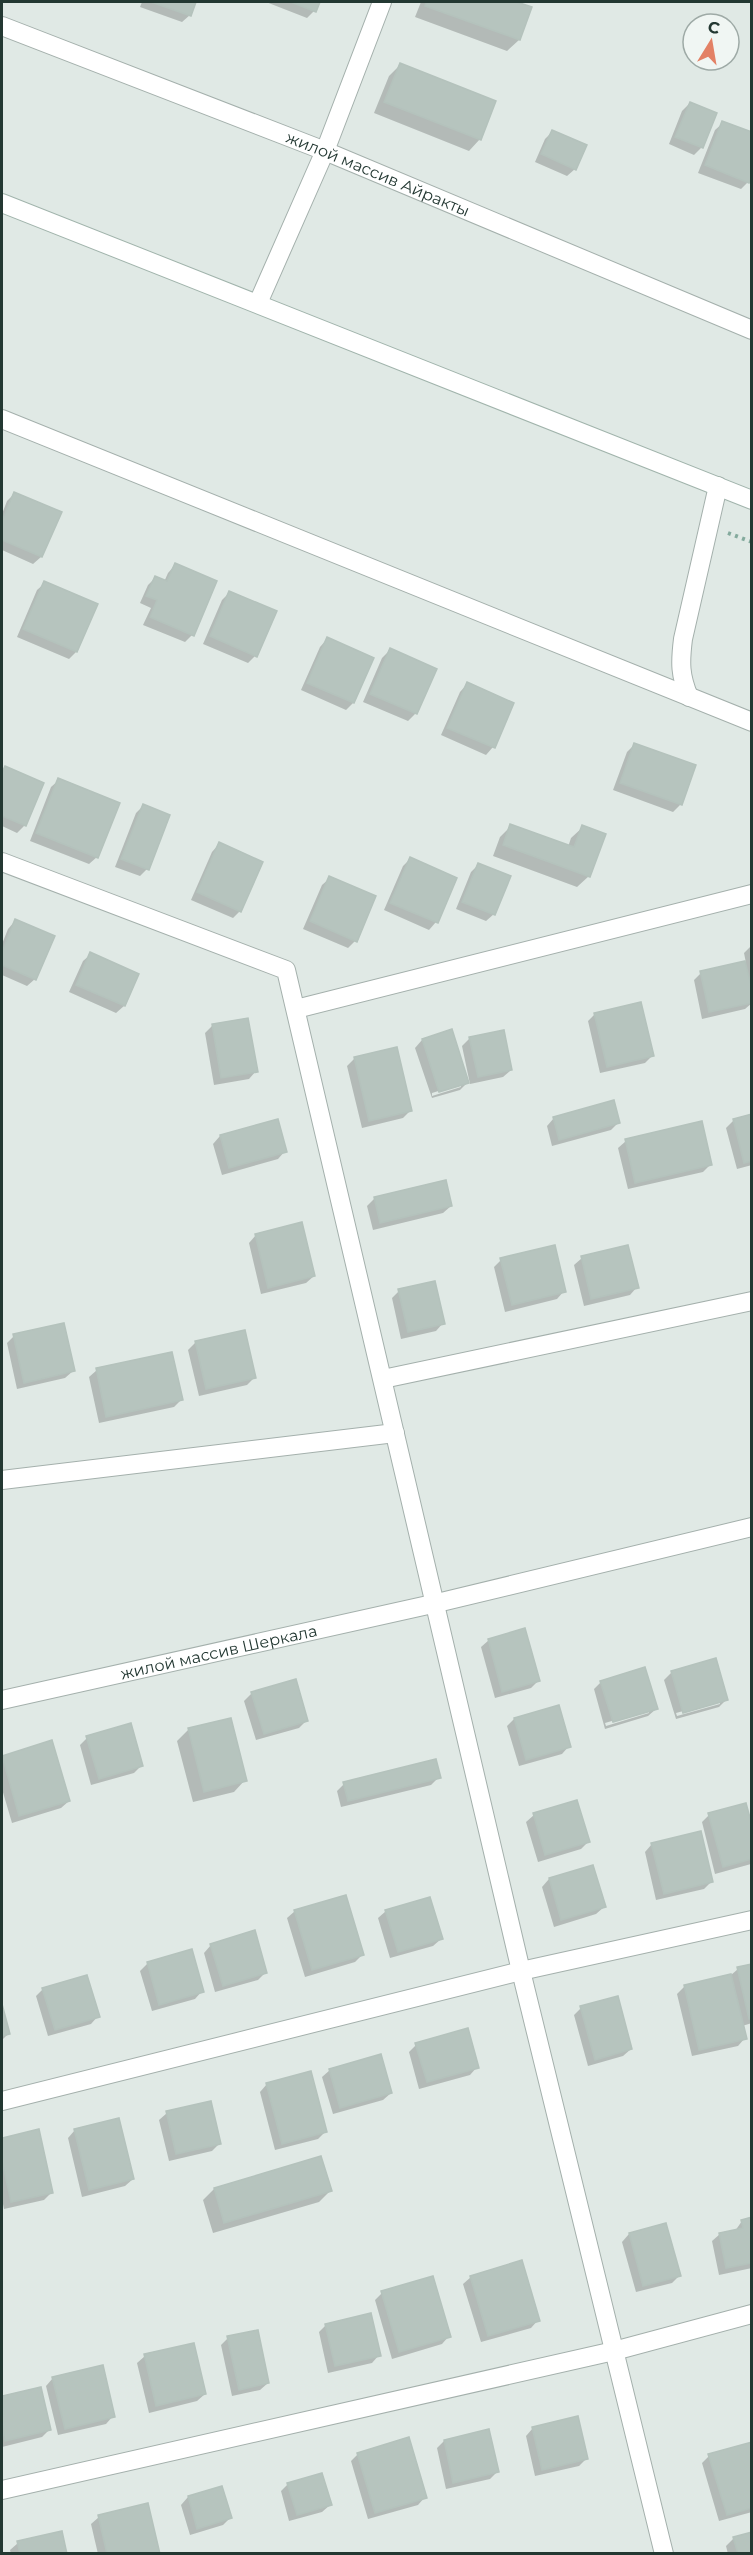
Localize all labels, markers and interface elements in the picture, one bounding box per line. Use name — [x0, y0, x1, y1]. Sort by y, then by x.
north arrow — [681, 12, 741, 72]
text: С — [706, 17, 722, 38]
street label: жилой массив Айракты — [283, 128, 473, 221]
street label: жилой массив Шеркала — [119, 1621, 319, 1683]

